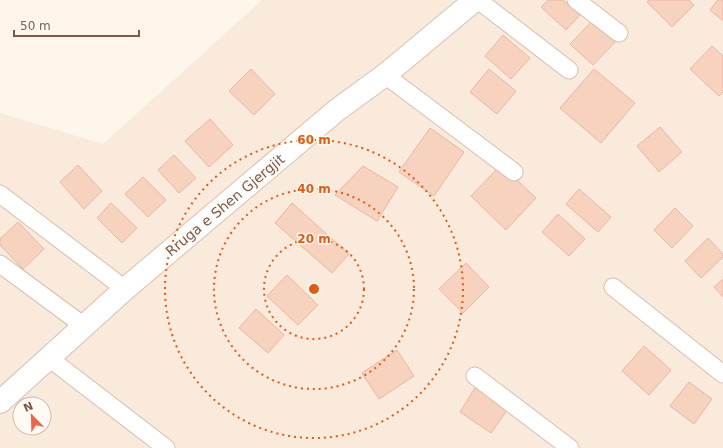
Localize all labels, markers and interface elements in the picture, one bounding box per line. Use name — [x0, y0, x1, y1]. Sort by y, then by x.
scale bar — [14, 12, 139, 38]
text: 50 m — [20, 19, 51, 33]
text: 60 m — [297, 133, 331, 147]
street label: Rruga e Shen Gjergjit — [162, 150, 288, 259]
text: 40 m — [297, 182, 331, 196]
text: 20 m — [297, 232, 331, 246]
centre of rings — [307, 282, 321, 296]
north arrow — [12, 396, 52, 436]
text: N — [22, 399, 35, 415]

